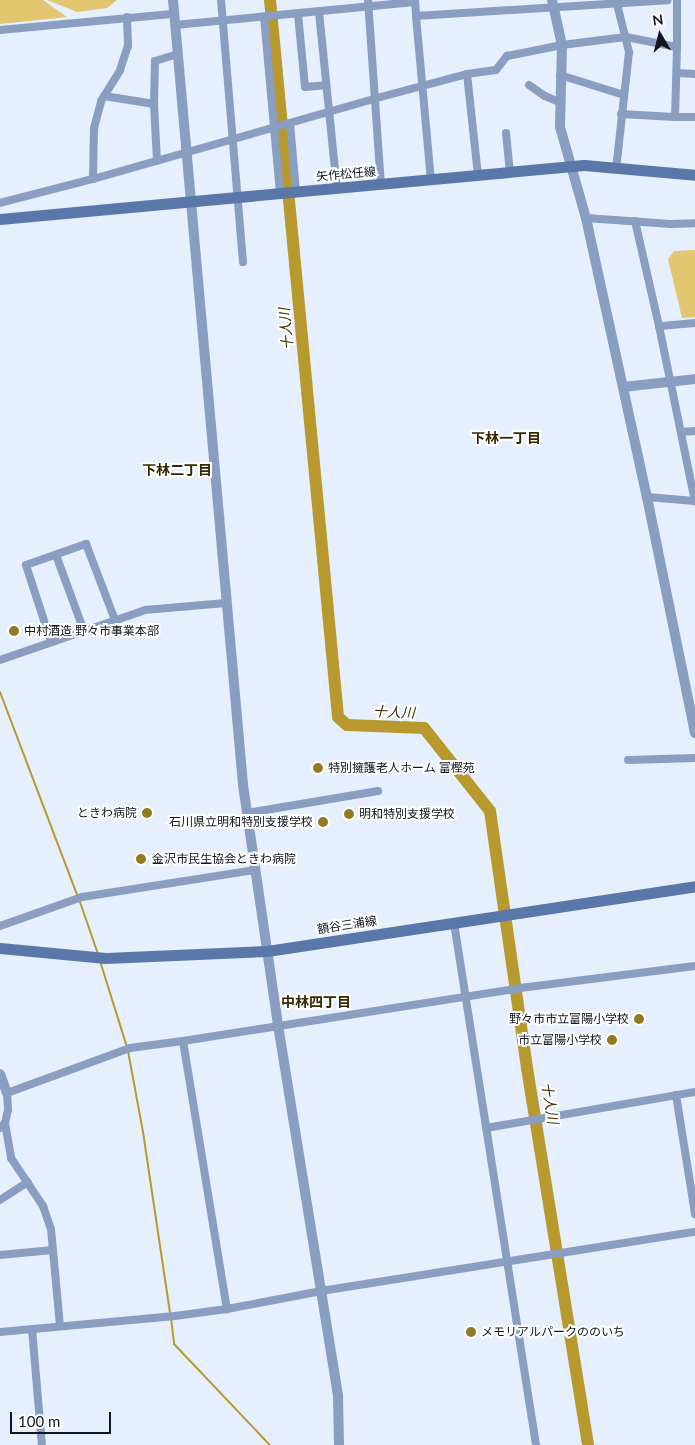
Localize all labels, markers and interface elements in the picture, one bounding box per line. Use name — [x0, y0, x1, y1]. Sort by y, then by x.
north arrow — [635, 10, 685, 60]
text: N — [651, 10, 664, 29]
street label: 矢作松任線 — [315, 164, 377, 184]
water label: 十人川 — [276, 307, 296, 351]
district label: 下林一丁目 — [471, 430, 541, 446]
district label: 下林二丁目 — [142, 462, 212, 478]
place label: 中村酒造 野々市事業本部 — [24, 624, 159, 638]
marker: 中村酒造 野々市事業本部 — [8, 625, 20, 637]
water label: 十人川 — [373, 703, 415, 721]
place label: 特別擁護老人ホーム 富樫苑 — [328, 761, 475, 775]
marker: 特別擁護老人ホーム 富樫苑 — [312, 762, 324, 774]
place label: ときわ病院 — [77, 806, 137, 820]
marker: ときわ病院 — [141, 807, 153, 819]
place label: 明和特別支援学校 — [359, 807, 455, 821]
marker: 明和特別支援学校 — [343, 808, 355, 820]
place label: 石川県立明和特別支援学校 — [169, 815, 313, 829]
marker: 石川県立明和特別支援学校 — [317, 816, 329, 828]
marker: 金沢市民生協会ときわ病院 — [134, 852, 148, 866]
place label: 金沢市民生協会ときわ病院 — [152, 852, 296, 866]
street label: 額谷三浦線 — [316, 913, 378, 937]
district label: 中林四丁目 — [281, 994, 351, 1010]
place label: 野々市市立富陽小学校 — [509, 1012, 629, 1026]
marker: 野々市市立富陽小学校 — [633, 1013, 645, 1025]
place label: 市立富陽小学校 — [518, 1033, 602, 1047]
marker: 市立富陽小学校 — [606, 1034, 618, 1046]
water label: 十人川 — [538, 1081, 562, 1125]
place label: メモリアルパークののいち — [481, 1325, 625, 1339]
marker: メモリアルパークののいち — [465, 1326, 477, 1338]
scale bar — [12, 1402, 114, 1434]
text: 100 m — [18, 1412, 60, 1430]

